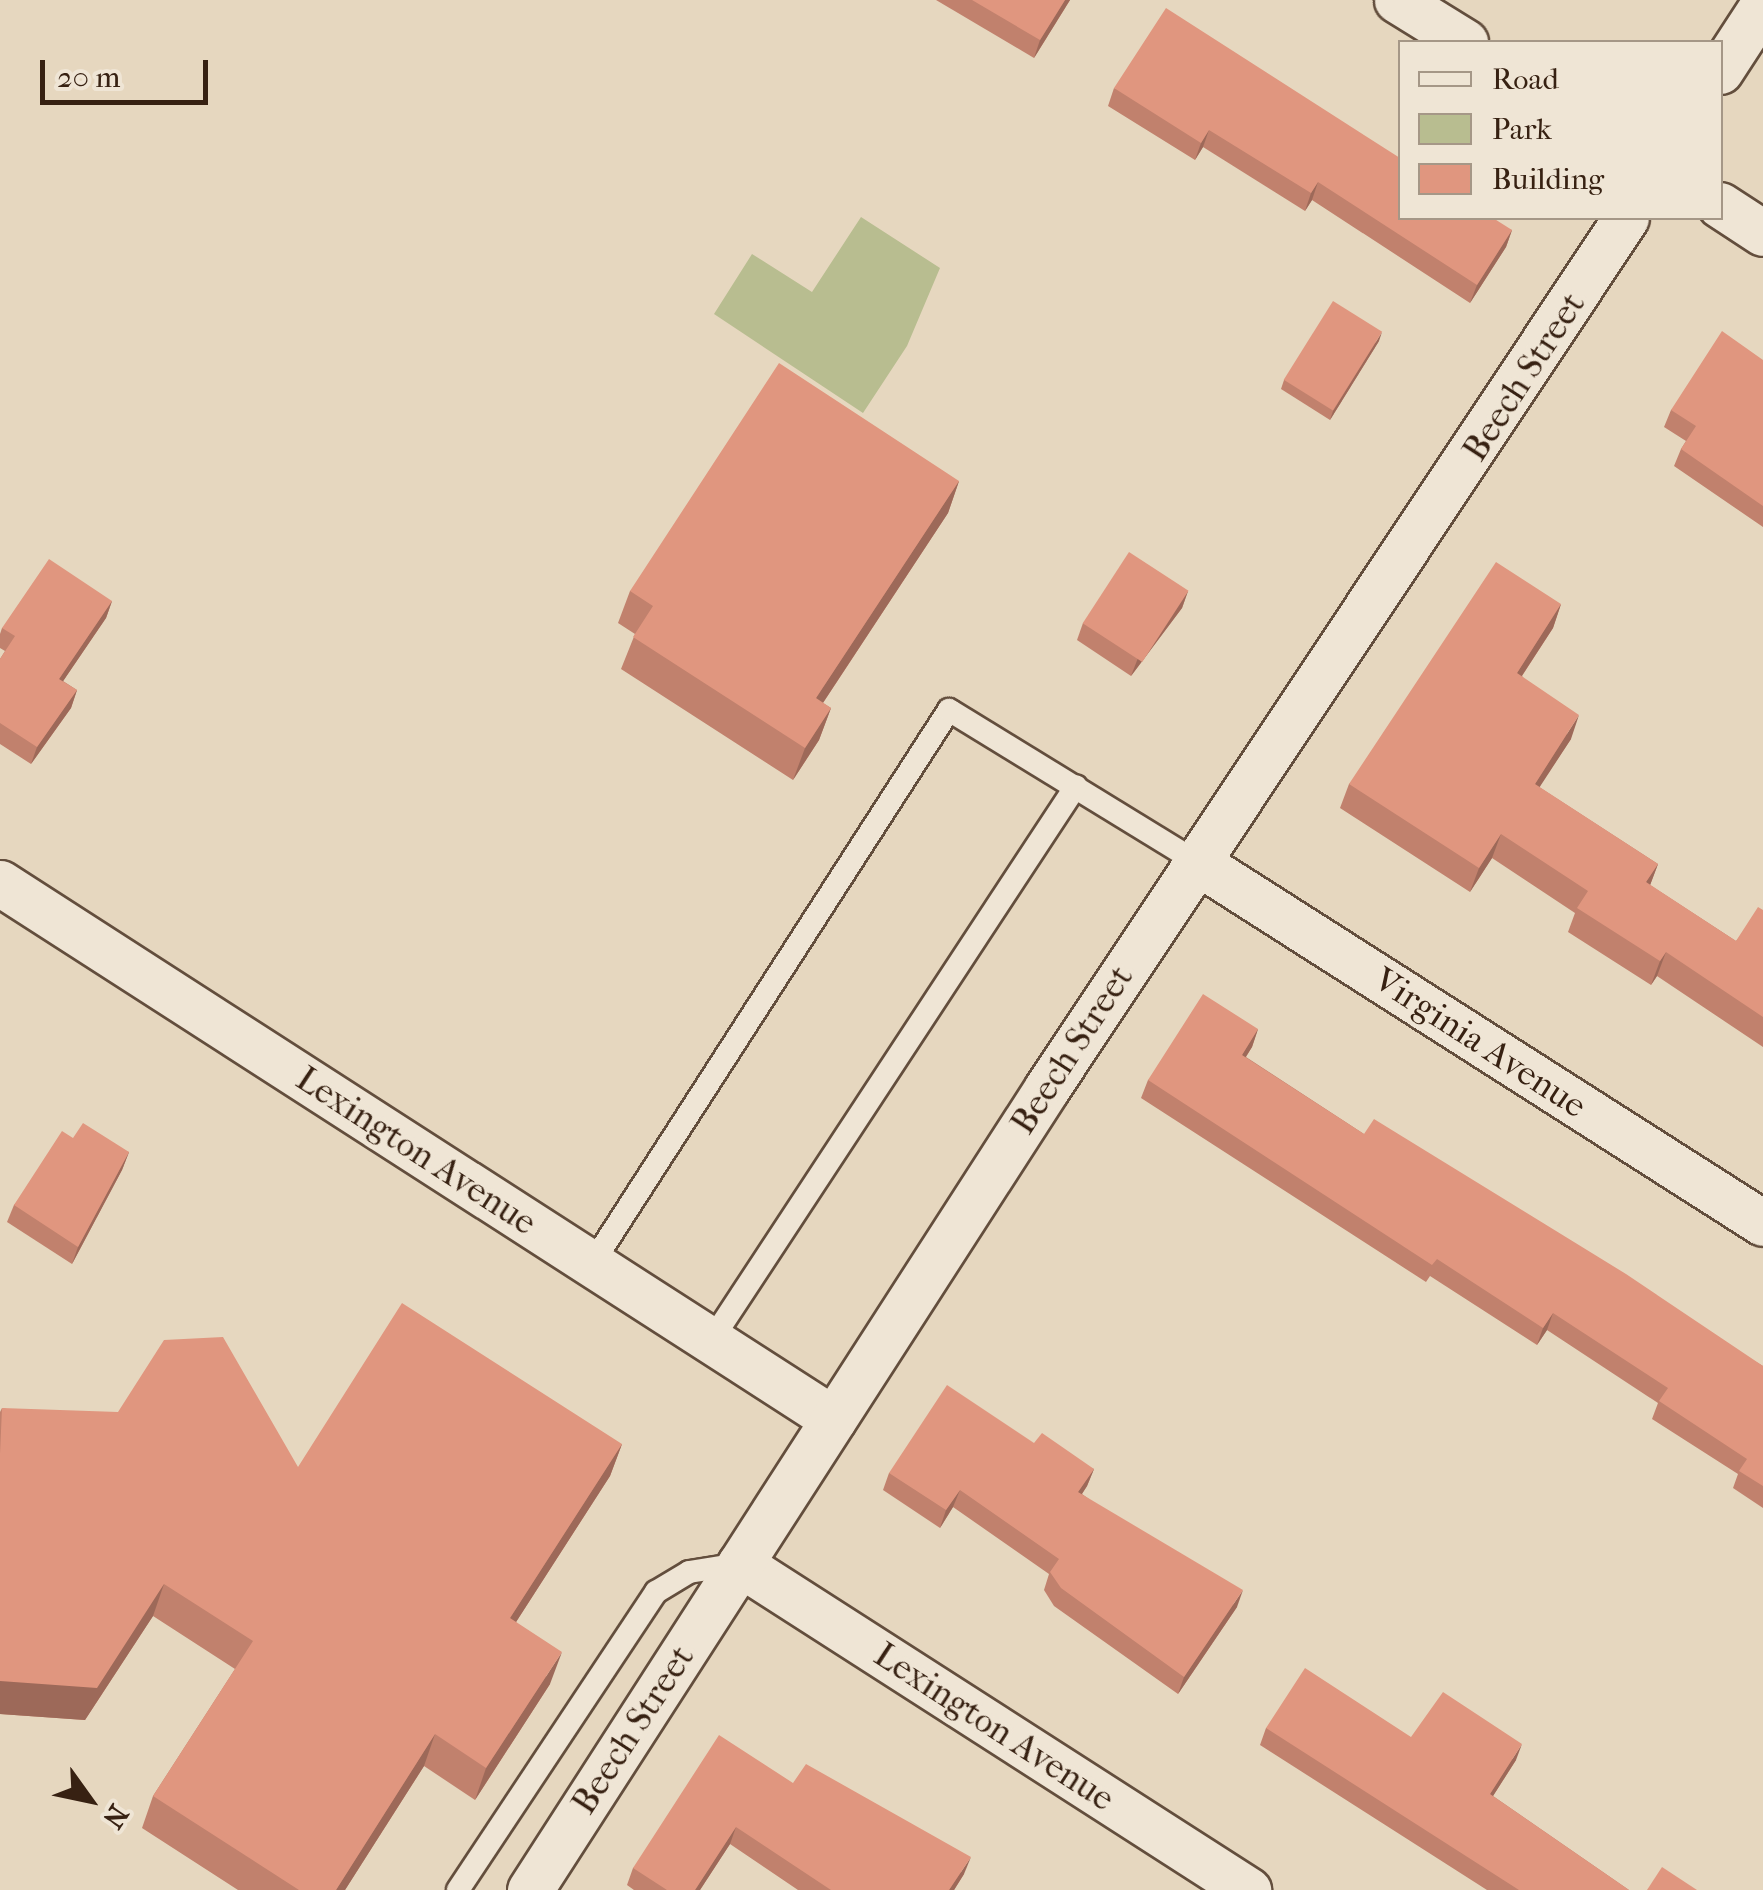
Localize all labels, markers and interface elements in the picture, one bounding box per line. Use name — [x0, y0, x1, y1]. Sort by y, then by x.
scale bar — [45, 40, 212, 102]
legend — [1398, 40, 1723, 220]
text: 20 m — [57, 60, 120, 95]
text: Road — [1492, 62, 1559, 97]
text: Park — [1492, 112, 1552, 147]
text: Building — [1492, 162, 1604, 197]
street label: Beech Street — [1454, 285, 1594, 469]
street label: Beech Street — [1002, 958, 1142, 1142]
street label: Virginia Avenue — [1366, 959, 1594, 1127]
street label: Lexington Avenue — [288, 1058, 544, 1244]
street label: Lexington Avenue — [866, 1634, 1122, 1820]
street label: Beech Street — [563, 1638, 703, 1822]
north arrow — [40, 1750, 140, 1850]
text: N — [96, 1799, 135, 1835]

